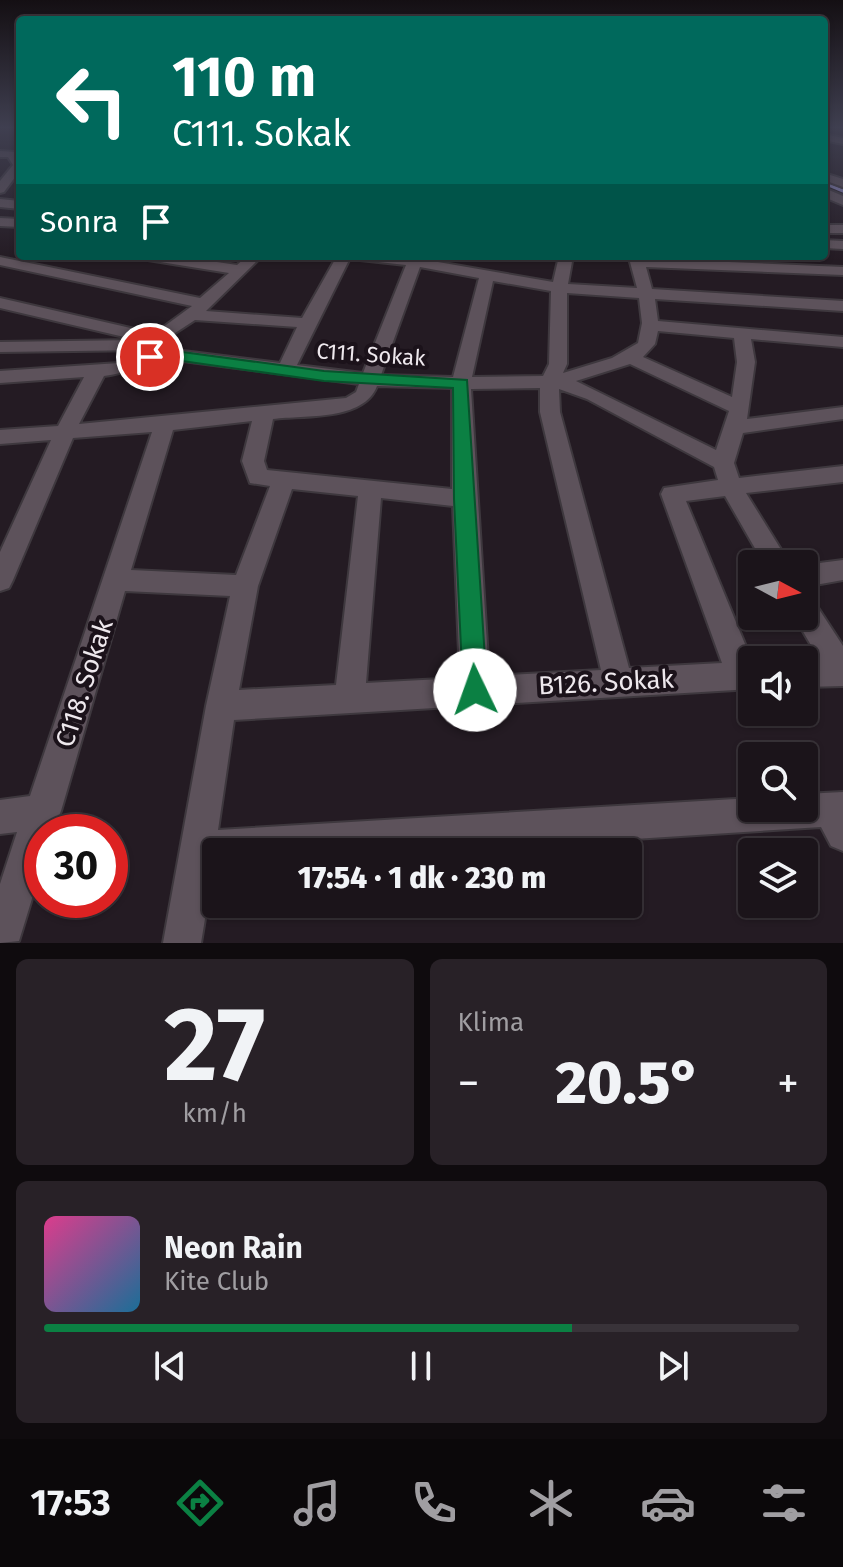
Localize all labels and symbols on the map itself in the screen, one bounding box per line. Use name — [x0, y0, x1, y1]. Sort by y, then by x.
pin — [116, 323, 184, 391]
street label: C111. Sokak — [316, 337, 427, 372]
north arrow — [738, 550, 818, 630]
street label: C118. Sokak — [49, 615, 120, 751]
position arrow — [433, 648, 517, 732]
street label: B126. Sokak — [537, 663, 675, 702]
speed limit sign: 30 — [24, 814, 128, 918]

